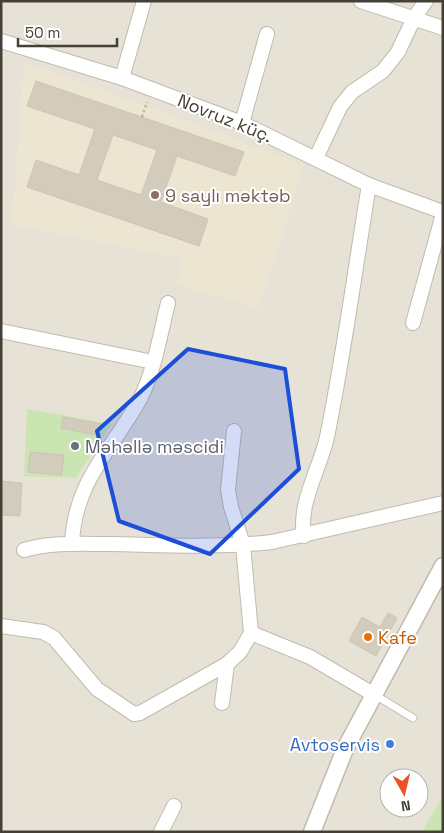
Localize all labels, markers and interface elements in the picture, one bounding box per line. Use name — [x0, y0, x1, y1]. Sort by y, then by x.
scale bar — [18, 15, 116, 47]
text: 50 m — [25, 23, 60, 42]
street label: Novruz küç. — [174, 89, 276, 147]
place label: 9 saylı məktəb — [165, 184, 291, 207]
marker: 9 saylı məktəb — [149, 189, 161, 201]
place label: Məhəllə məscidi — [85, 435, 224, 458]
marker: Məhəllə məscidi — [69, 440, 81, 452]
place label: Kafe — [378, 626, 417, 649]
marker: Kafe — [362, 631, 374, 643]
place label: Avtoservis — [290, 733, 380, 756]
marker: Avtoservis — [384, 738, 396, 750]
north arrow — [379, 768, 429, 818]
text: N — [400, 796, 412, 815]

